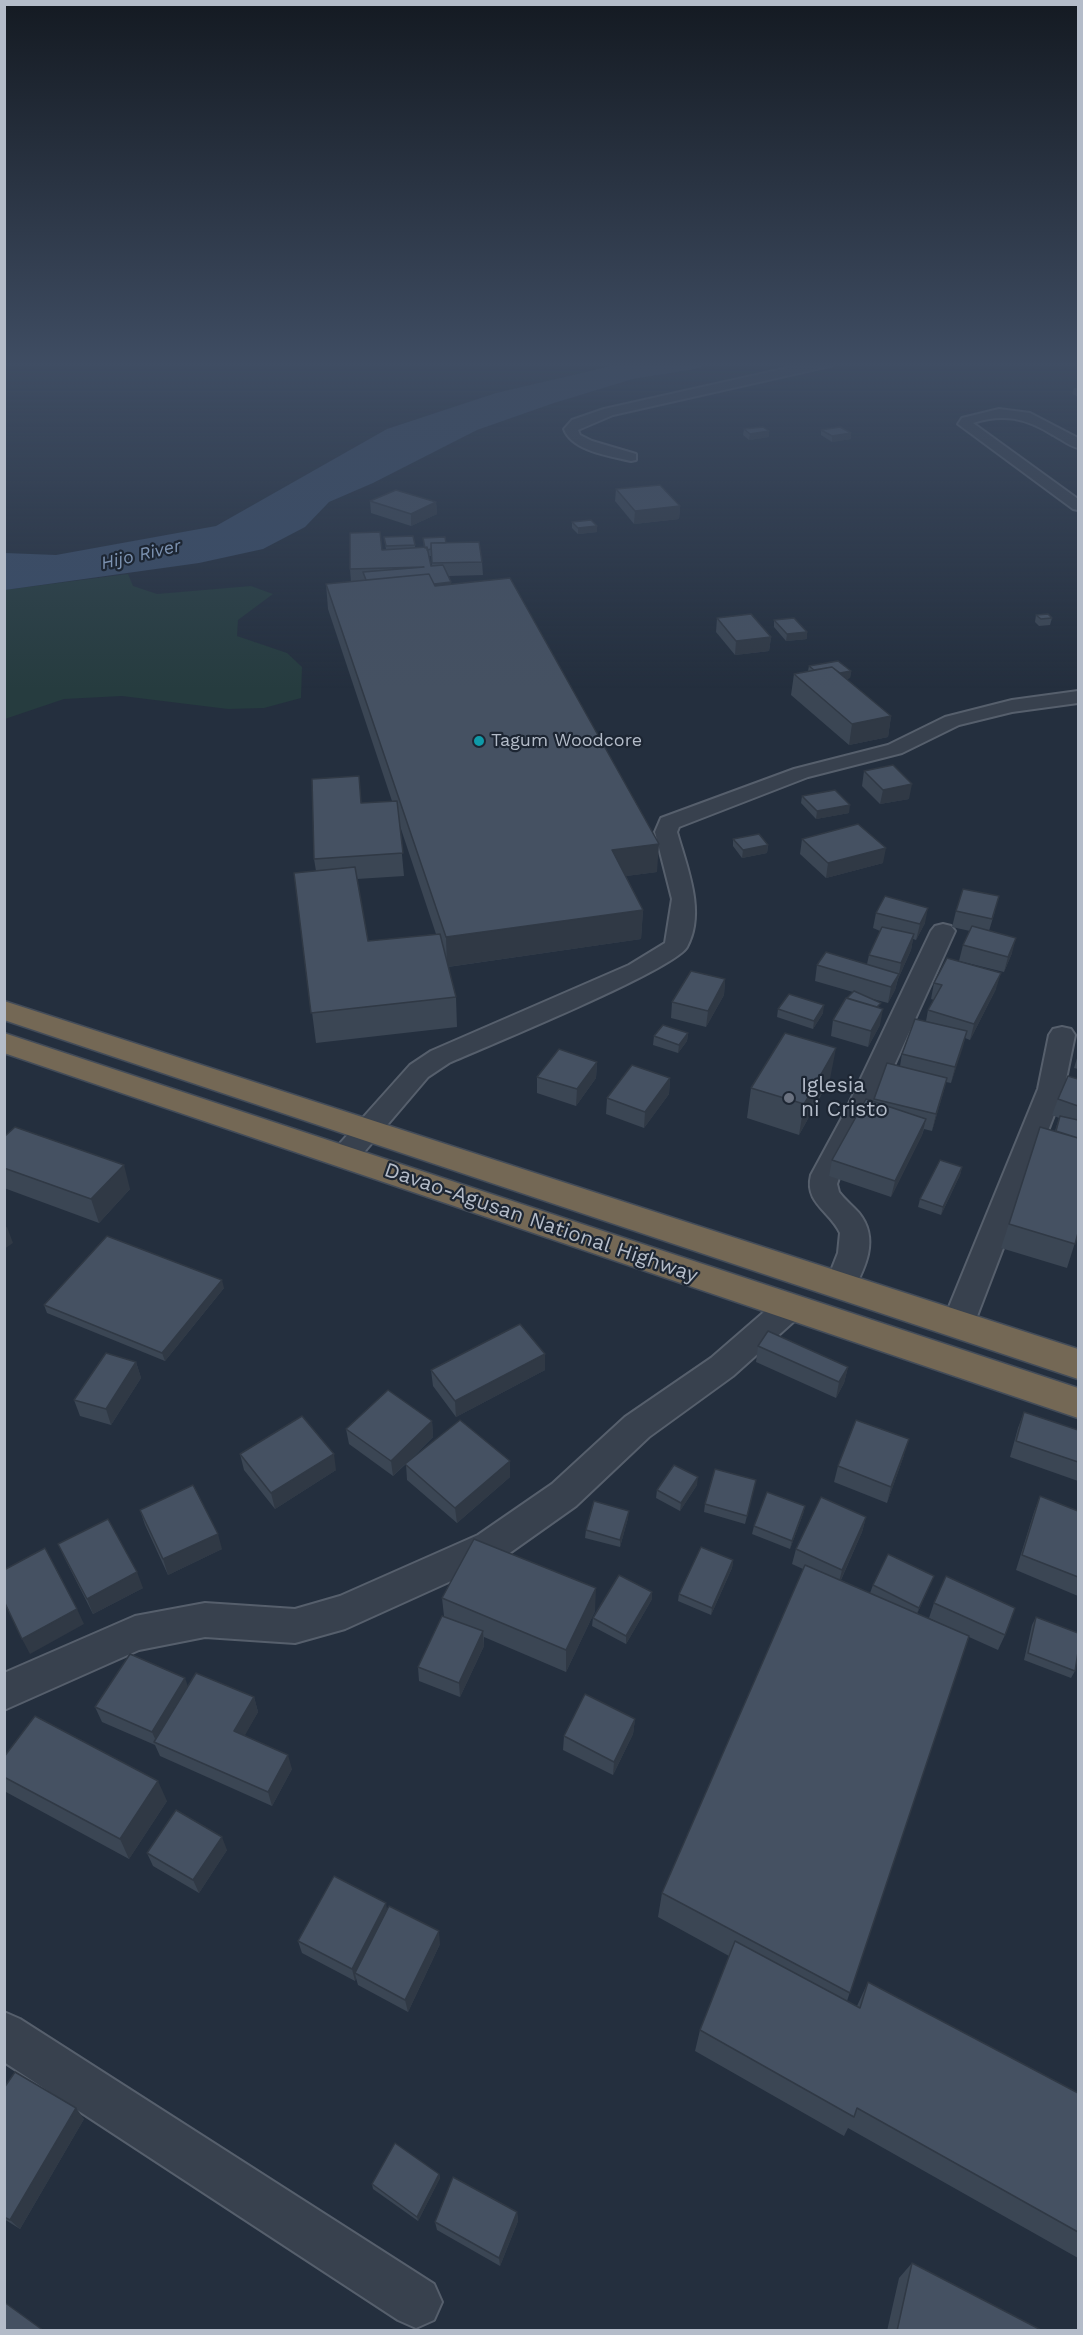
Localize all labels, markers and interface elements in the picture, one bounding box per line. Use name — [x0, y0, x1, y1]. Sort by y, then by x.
water label: Hijo River — [99, 535, 183, 575]
place label: Tagum Woodcore — [491, 730, 642, 752]
marker: Tagum Woodcore — [472, 734, 486, 748]
place label: Iglesia ni Cristo — [801, 1073, 888, 1123]
marker: Iglesia ni Cristo — [782, 1091, 796, 1105]
street label: Davao-Agusan National Highway — [381, 1157, 701, 1289]

